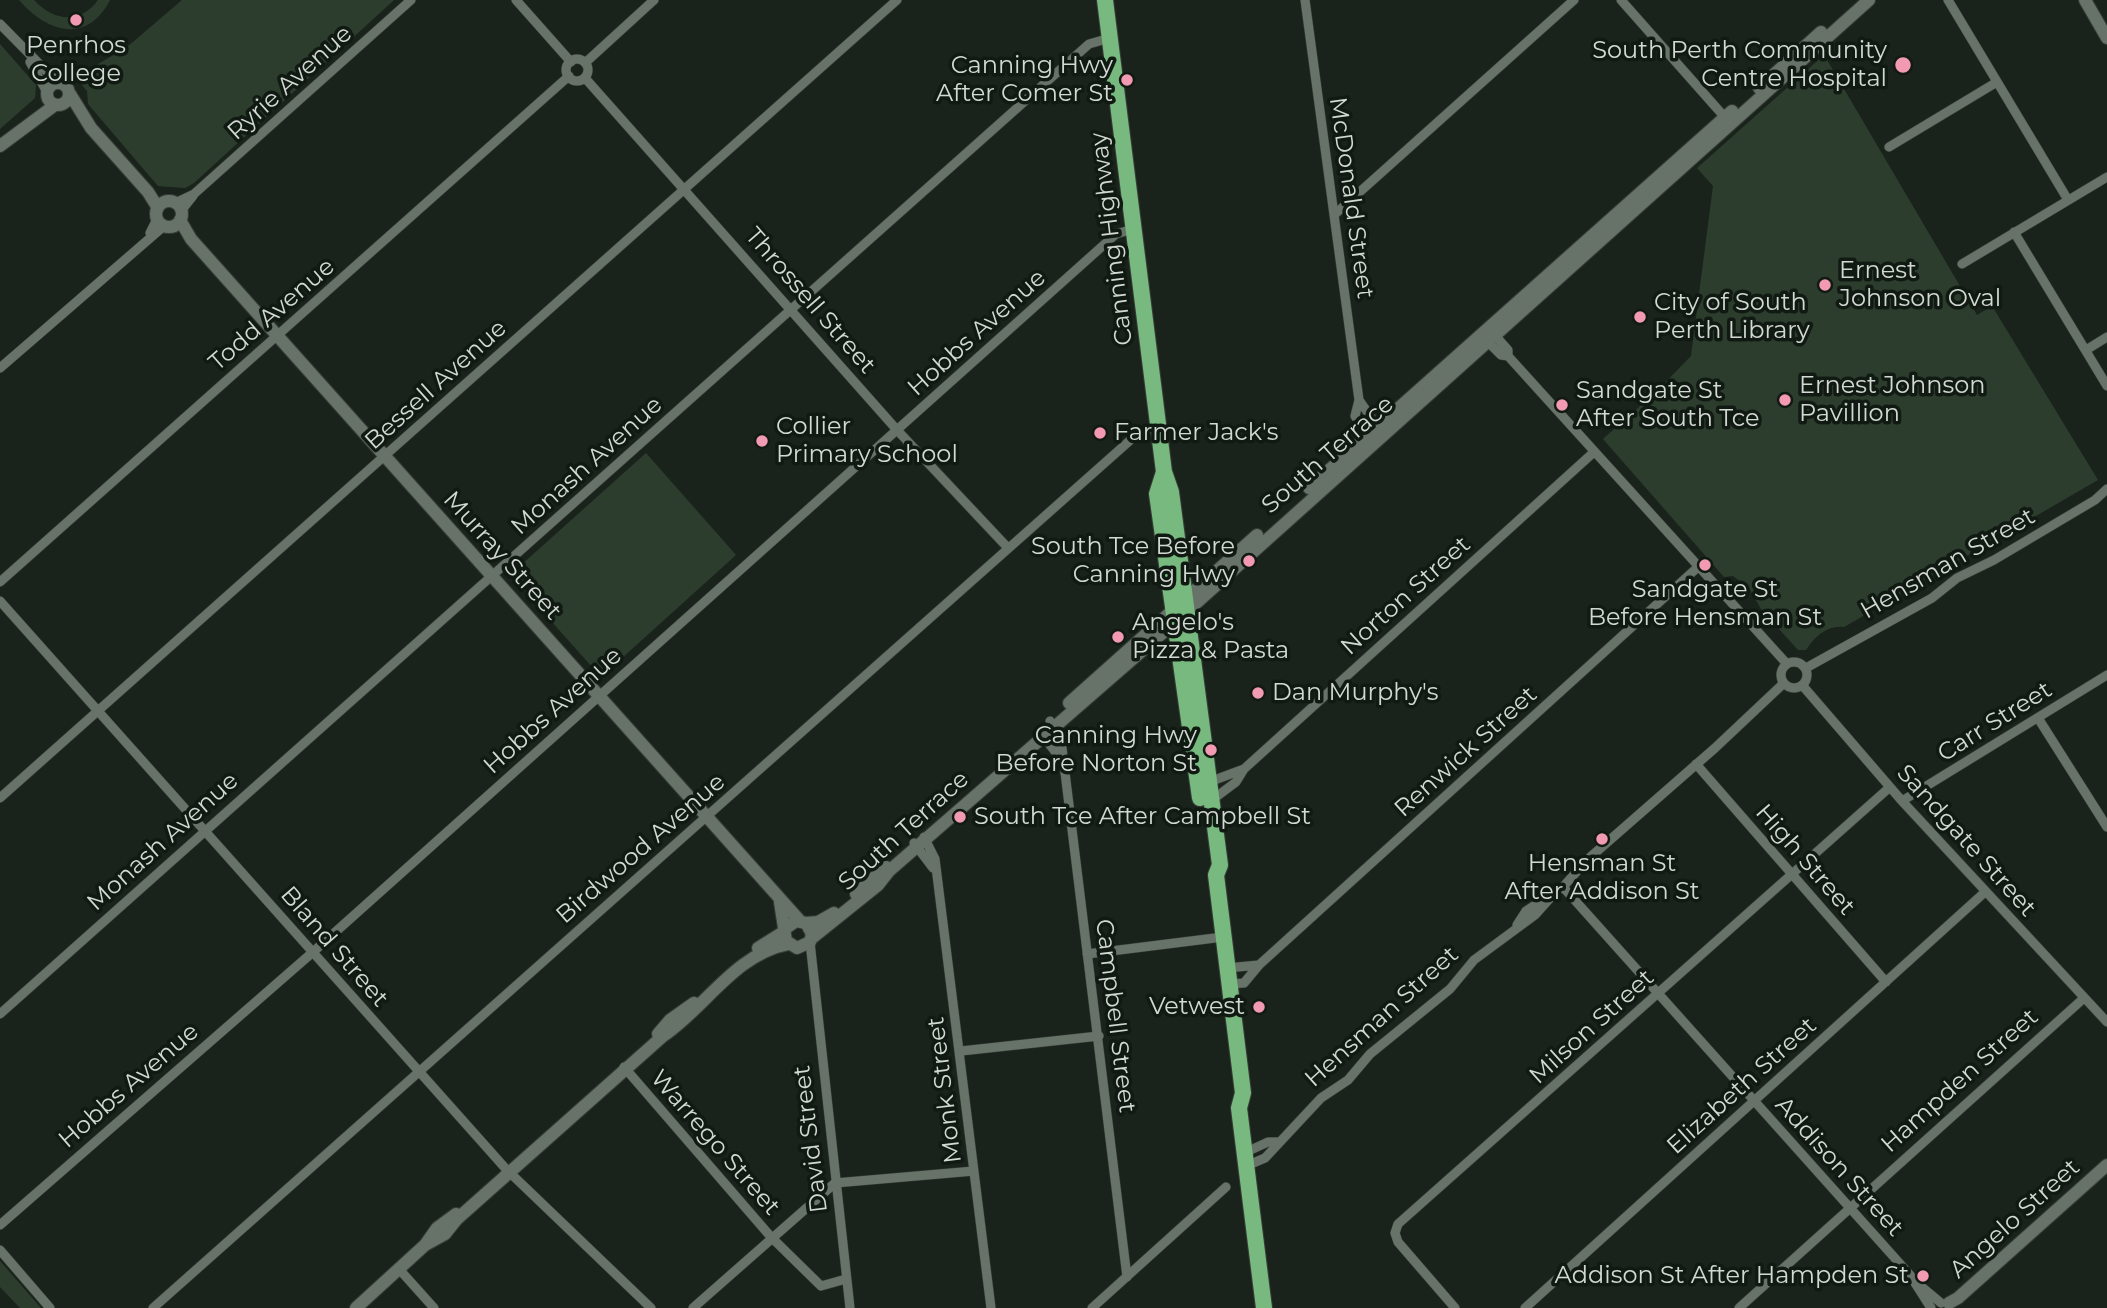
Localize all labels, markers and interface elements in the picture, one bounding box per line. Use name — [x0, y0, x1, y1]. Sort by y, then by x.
marker: Penrhos College — [68, 12, 84, 28]
street label: Ryrie Avenue — [222, 20, 358, 146]
place label: Penrhos College — [26, 32, 126, 88]
place label: South Perth Community Centre Hospital — [1592, 37, 1887, 93]
place label: Canning Hwy After Comer St — [936, 52, 1113, 108]
marker: South Perth Community Centre Hospital — [1893, 55, 1913, 75]
marker: Canning Hwy After Comer St — [1119, 72, 1135, 88]
street label: McDonald Street — [1323, 95, 1379, 301]
street label: Canning Highway — [1085, 131, 1139, 347]
street label: Throssell Street — [739, 222, 881, 380]
street label: Todd Avenue — [203, 253, 341, 377]
place label: Ernest Johnson Oval — [1839, 257, 2001, 313]
street label: Hobbs Avenue — [902, 264, 1052, 402]
marker: Ernest Johnson Oval — [1817, 277, 1833, 293]
place label: City of South Perth Library — [1654, 289, 1810, 345]
marker: City of South Perth Library — [1632, 309, 1648, 325]
street label: Bessell Avenue — [359, 314, 513, 456]
place label: Ernest Johnson Pavillion — [1799, 372, 1985, 428]
place label: Sandgate St After South Tce — [1576, 377, 1759, 433]
street label: South Terrace — [1256, 390, 1400, 520]
street label: Monash Avenue — [506, 391, 668, 541]
marker: Ernest Johnson Pavillion — [1777, 392, 1793, 408]
marker: Sandgate St After South Tce — [1554, 397, 1570, 413]
place label: Collier Primary School — [776, 413, 958, 469]
place label: Farmer Jack's — [1114, 419, 1279, 447]
marker: Farmer Jack's — [1092, 425, 1108, 441]
marker: Collier Primary School — [754, 433, 770, 449]
street label: Murray Street — [437, 486, 567, 626]
street label: Hensman Street — [1856, 502, 2040, 626]
street label: Norton Street — [1335, 530, 1477, 662]
place label: South Tce Before Canning Hwy — [1031, 533, 1235, 589]
marker: South Tce Before Canning Hwy — [1241, 553, 1257, 569]
marker: Sandgate St Before Hensman St — [1697, 557, 1713, 573]
place label: Sandgate St Before Hensman St — [1588, 576, 1822, 632]
place label: Angelo's Pizza & Pasta — [1132, 609, 1289, 665]
marker: Angelo's Pizza & Pasta — [1110, 629, 1126, 645]
street label: Hobbs Avenue — [478, 642, 628, 780]
street label: Carr Street — [1933, 676, 2057, 768]
place label: Dan Murphy's — [1272, 679, 1439, 707]
street label: Renwick Street — [1389, 680, 1543, 824]
marker: Dan Murphy's — [1250, 685, 1266, 701]
place label: Canning Hwy Before Norton St — [995, 722, 1197, 778]
marker: Canning Hwy Before Norton St — [1203, 742, 1219, 758]
street label: Sandgate Street — [1890, 759, 2042, 923]
street label: South Terrace — [833, 765, 975, 897]
street label: Monash Avenue — [82, 767, 244, 917]
street label: Birdwood Avenue — [551, 768, 731, 930]
street label: High Street — [1749, 799, 1861, 921]
place label: South Tce After Campbell St — [974, 803, 1311, 831]
marker: South Tce After Campbell St — [952, 809, 968, 825]
marker: Hensman St After Addison St — [1594, 831, 1610, 847]
place label: Hensman St After Addison St — [1505, 850, 1699, 906]
street label: Bland Street — [274, 881, 394, 1013]
street label: Campbell Street — [1089, 917, 1141, 1115]
street label: Hensman Street — [1299, 941, 1465, 1093]
street label: Milson Street — [1524, 964, 1660, 1090]
place label: Vetwest — [1149, 993, 1245, 1021]
marker: Vetwest — [1251, 999, 1267, 1015]
street label: Hampden Street — [1876, 1003, 2044, 1159]
street label: Elizabeth Street — [1661, 1011, 1823, 1161]
street label: Monk Street — [922, 1015, 968, 1165]
street label: Hobbs Avenue — [53, 1018, 205, 1154]
street label: Warrego Street — [644, 1064, 786, 1222]
street label: David Street — [788, 1064, 834, 1214]
street label: Addison Street — [1769, 1091, 1909, 1243]
street label: Angelo Street — [1944, 1153, 2086, 1285]
place label: Addison St After Hampden St — [1555, 1262, 1909, 1290]
marker: Addison St After Hampden St — [1915, 1268, 1931, 1284]

